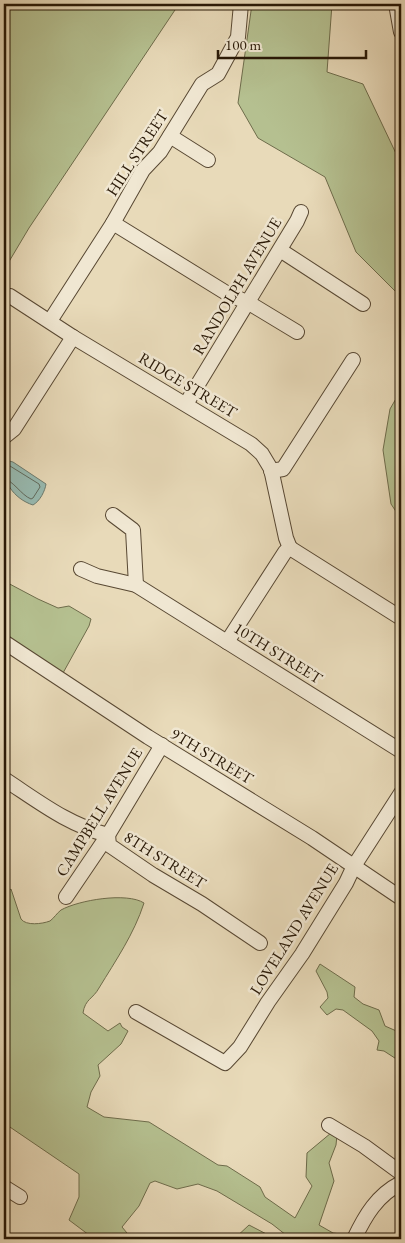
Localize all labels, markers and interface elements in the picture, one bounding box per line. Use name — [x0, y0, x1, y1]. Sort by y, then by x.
scale bar — [218, 28, 365, 60]
text: 100 m — [225, 35, 262, 54]
street label: HILL STREET — [101, 106, 173, 200]
street label: RANDOLPH AVENUE — [188, 214, 286, 358]
street label: RIDGE STREET — [135, 347, 241, 423]
street label: 10TH STREET — [230, 617, 326, 689]
street label: 9TH STREET — [167, 723, 257, 789]
street label: CAMPBELL AVENUE — [51, 744, 147, 880]
street label: 8TH STREET — [120, 826, 210, 894]
street label: LOVELAND AVENUE — [245, 859, 343, 999]

